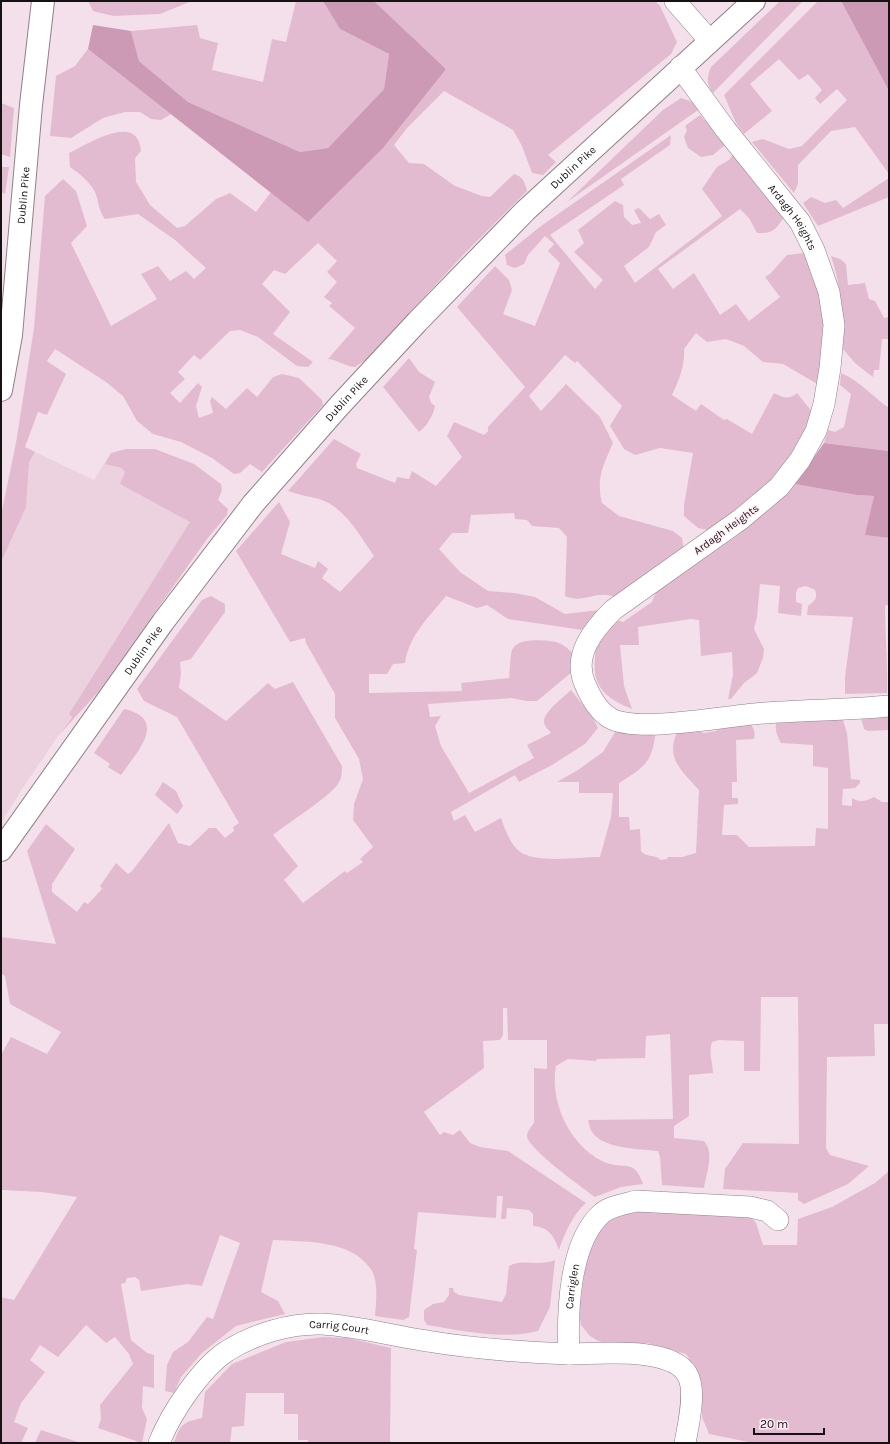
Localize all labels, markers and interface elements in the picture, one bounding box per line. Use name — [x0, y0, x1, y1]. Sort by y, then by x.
street label: Dublin Pike — [548, 143, 599, 192]
street label: Dublin Pike — [15, 166, 33, 225]
street label: Ardagh Heights — [765, 182, 819, 253]
street label: Dublin Pike — [323, 373, 371, 424]
street label: Ardagh Heights — [691, 501, 762, 557]
street label: Dublin Pike — [121, 623, 165, 678]
street label: Carriglen — [563, 1262, 582, 1309]
street label: Carrig Court — [309, 1318, 370, 1337]
scale bar — [754, 1410, 824, 1436]
text: 20 m — [760, 1417, 788, 1431]

